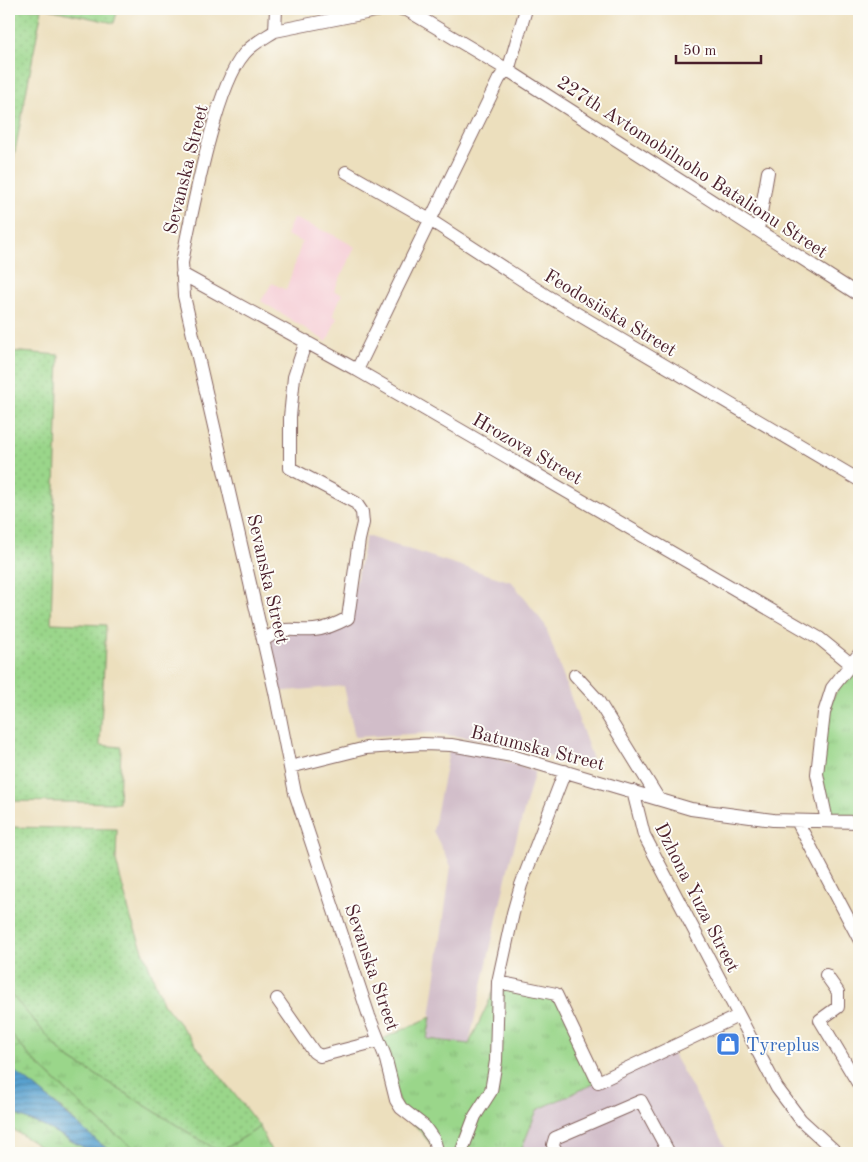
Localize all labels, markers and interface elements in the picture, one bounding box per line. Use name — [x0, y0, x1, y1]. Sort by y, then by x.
scale bar — [676, 32, 760, 64]
text: 50 m — [683, 44, 717, 59]
street label: 227th Avtomobilnoho Batalionu Street — [553, 73, 830, 263]
street label: Sevanska Street — [162, 103, 213, 236]
street label: Feodosiiska Street — [540, 267, 679, 361]
street label: Hrozova Street — [468, 411, 585, 489]
street label: Sevanska Street — [242, 513, 291, 646]
street label: Batumska Street — [468, 724, 606, 775]
street label: Dzhona Yuza Street — [650, 820, 742, 976]
street label: Sevanska Street — [340, 902, 401, 1034]
shop icon: Tyreplus — [715, 1031, 741, 1057]
place label: Tyreplus — [746, 1037, 820, 1056]

